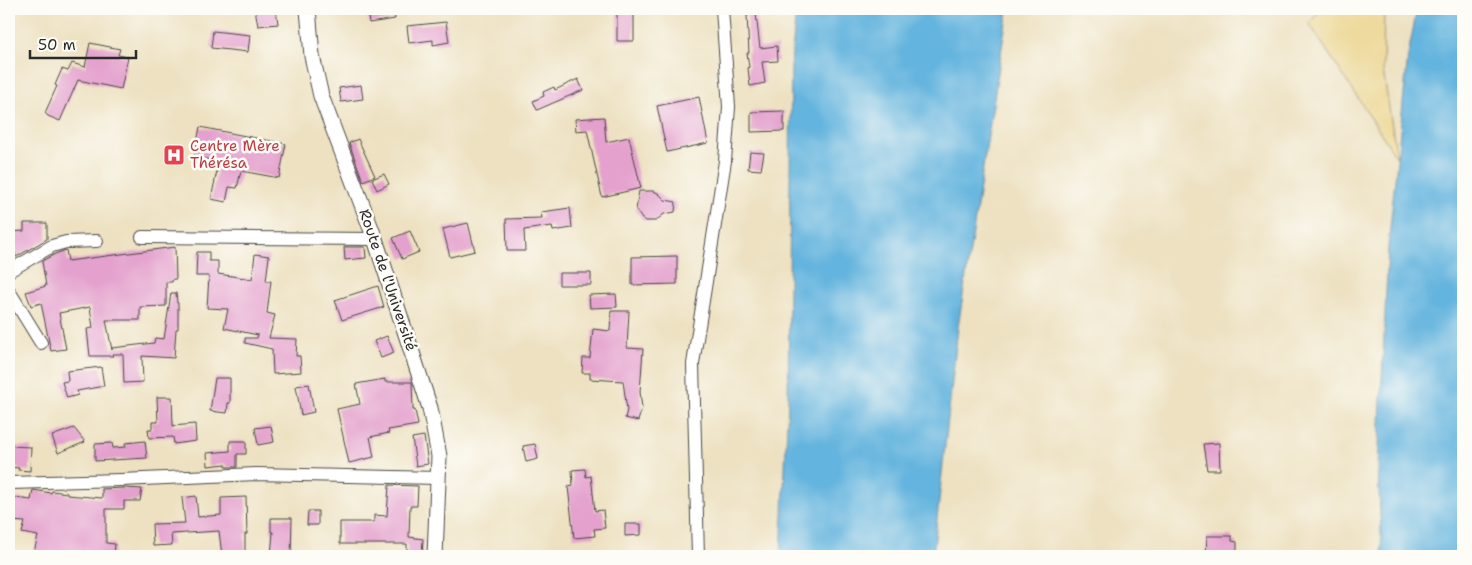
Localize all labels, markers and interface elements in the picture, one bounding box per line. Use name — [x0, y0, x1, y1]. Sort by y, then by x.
scale bar — [30, 28, 136, 60]
text: 50 m — [38, 35, 76, 55]
place label: Centre Mère Thérésa — [190, 136, 280, 173]
hospital icon: Centre Mère Thérésa — [162, 143, 186, 167]
street label: Route de l'Université — [354, 206, 422, 354]

